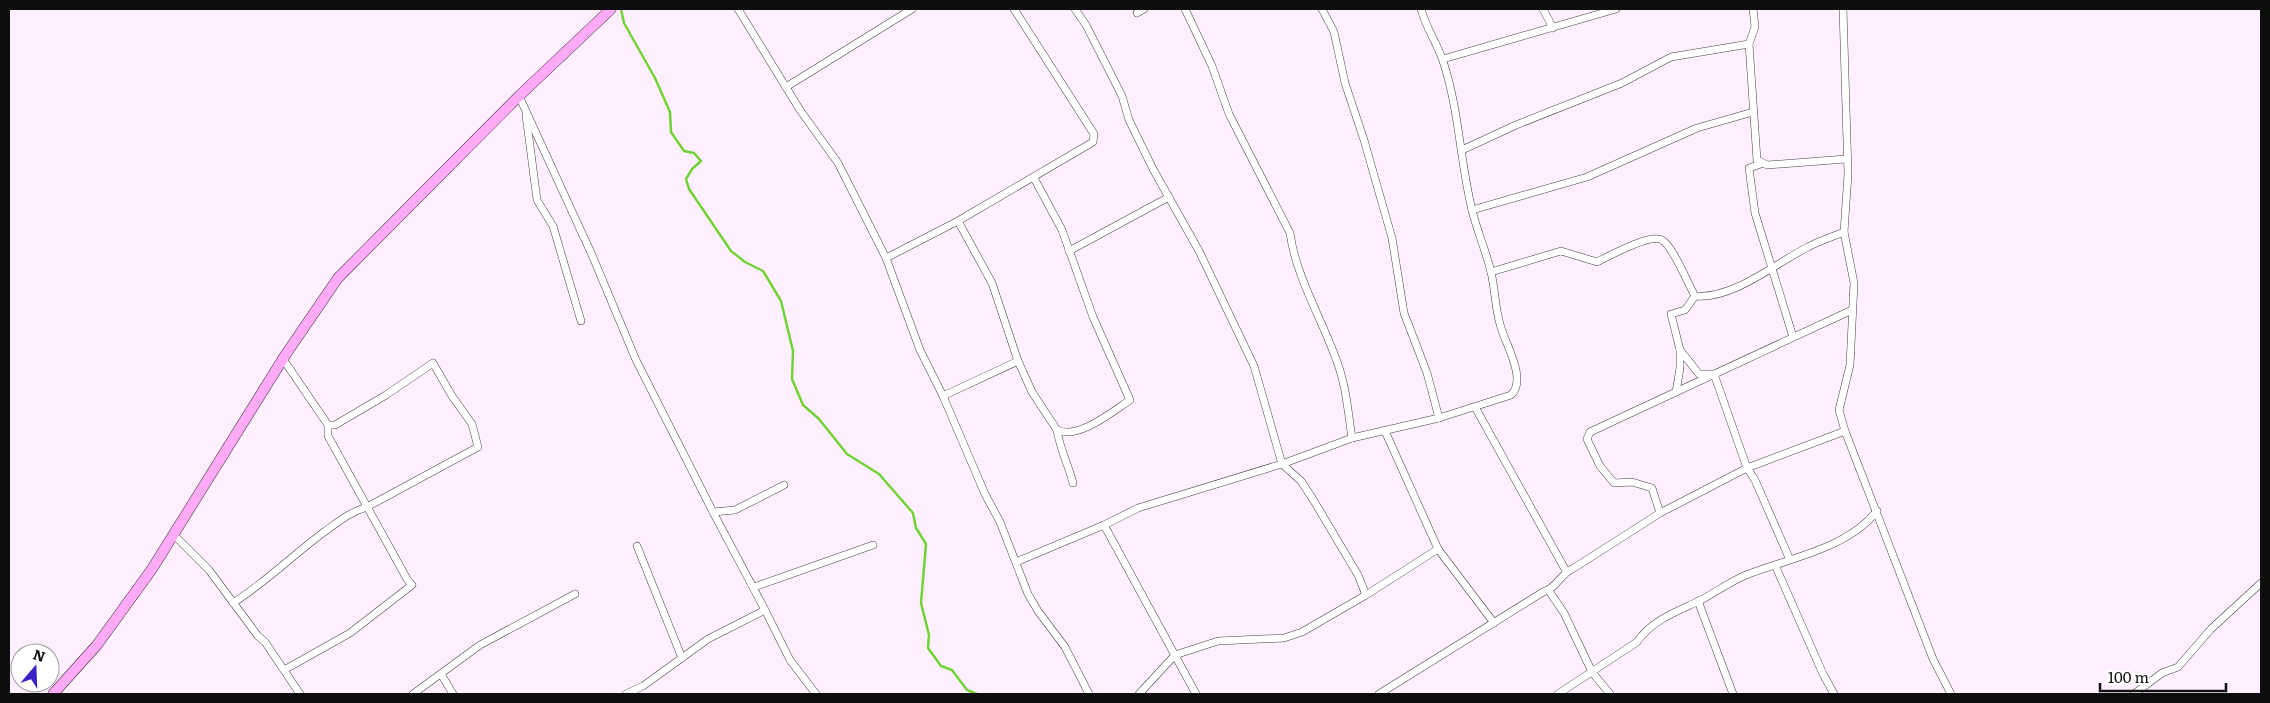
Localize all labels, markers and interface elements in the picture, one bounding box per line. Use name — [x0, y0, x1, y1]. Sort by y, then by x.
north arrow — [10, 643, 60, 693]
text: N — [31, 643, 49, 666]
scale bar — [2100, 660, 2226, 692]
text: 100 m — [2108, 665, 2149, 688]

